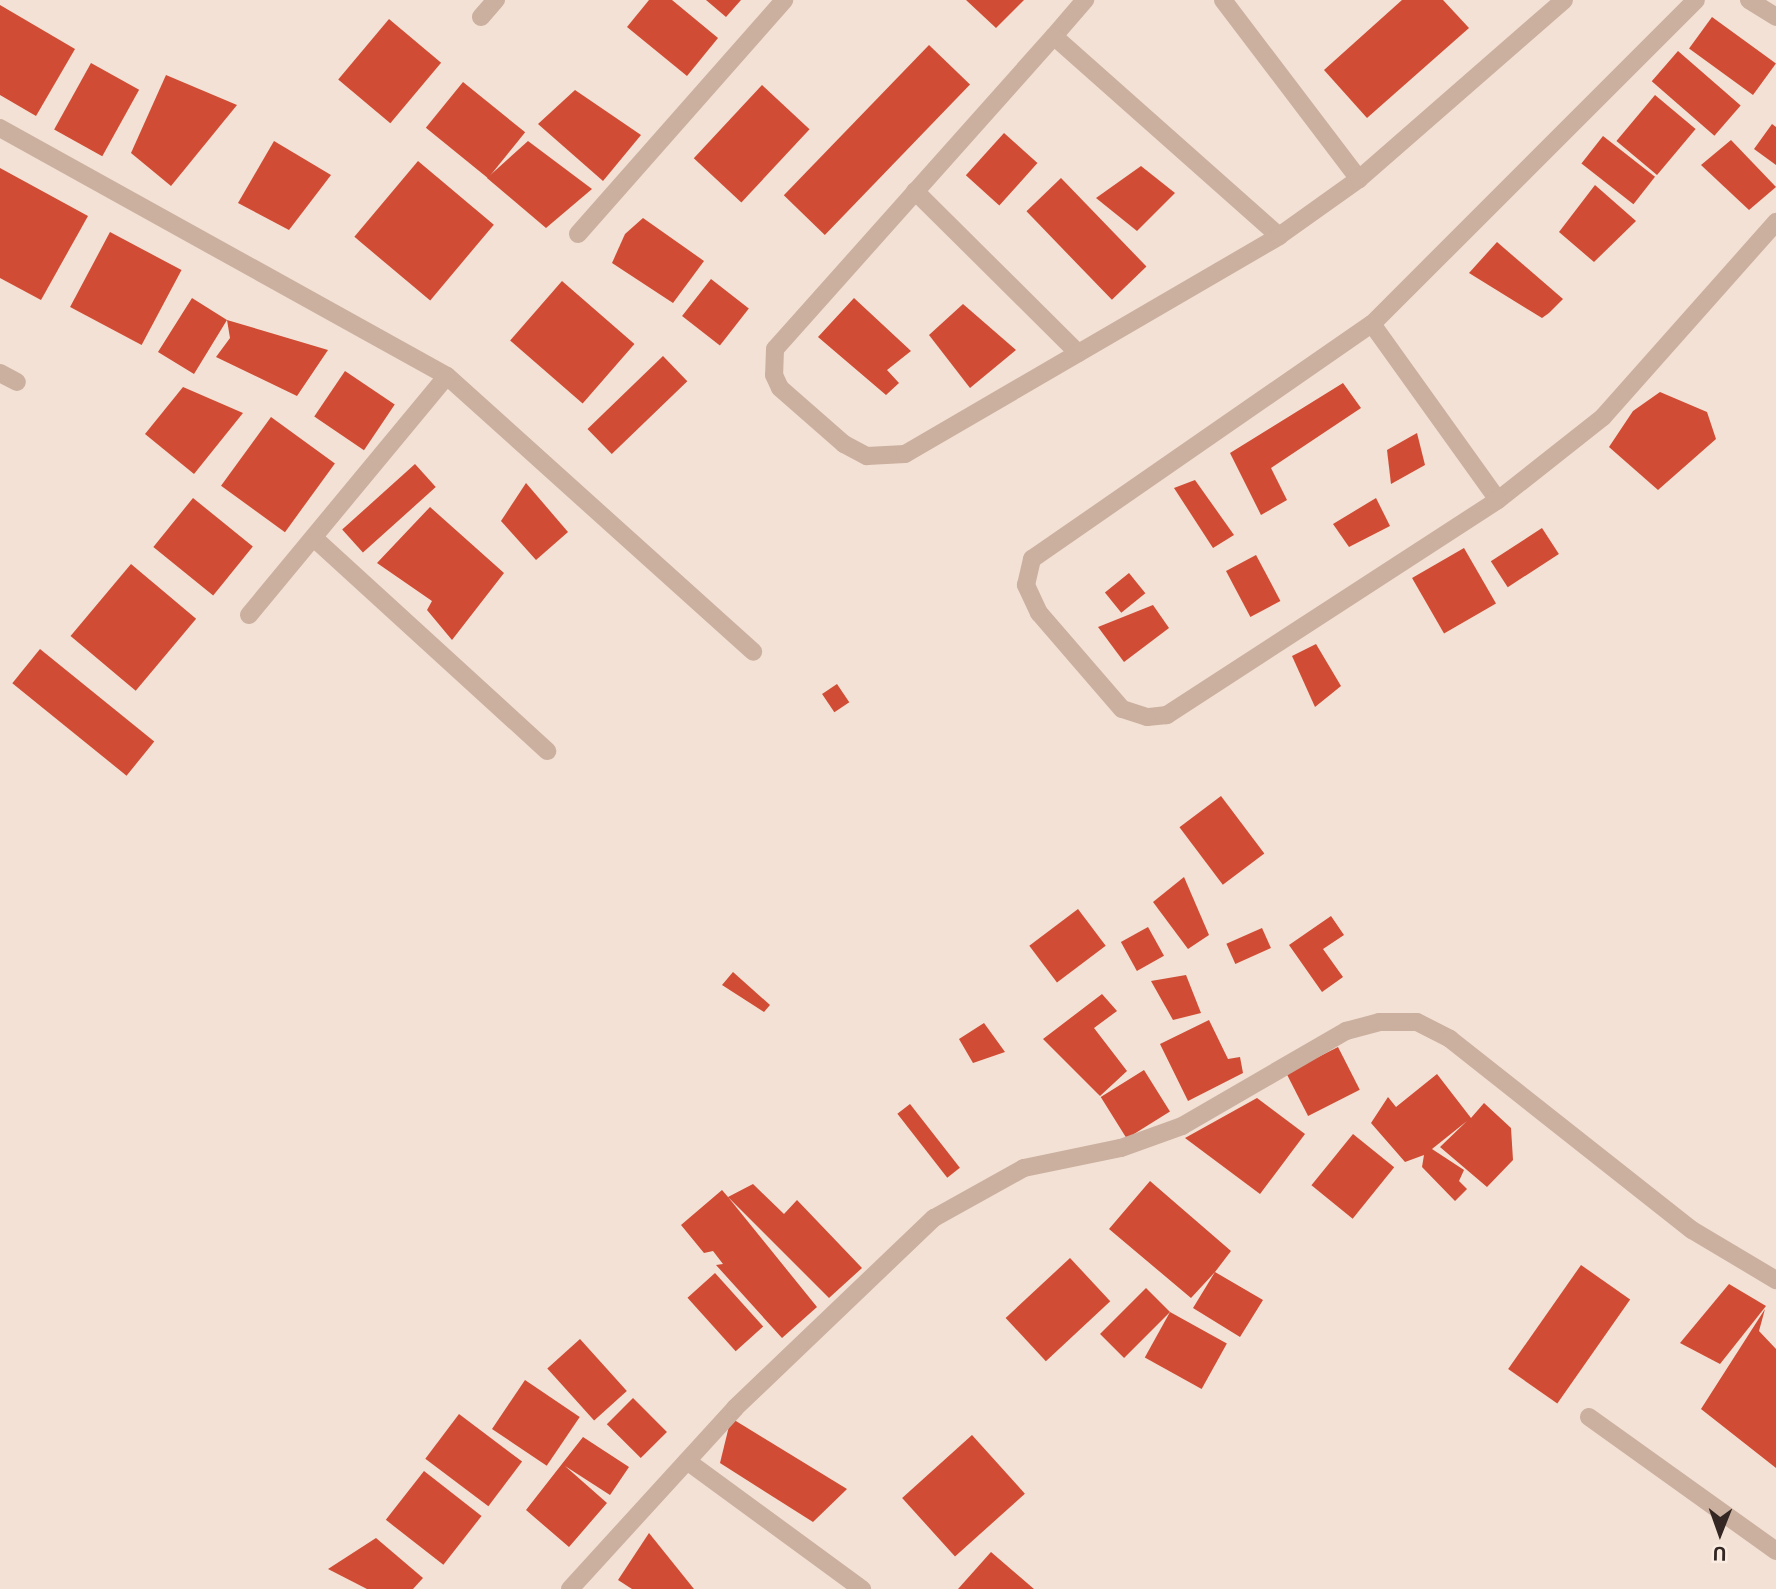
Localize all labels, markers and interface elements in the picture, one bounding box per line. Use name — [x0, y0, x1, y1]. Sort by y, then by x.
north arrow — [1685, 1498, 1755, 1568]
text: U — [1713, 1543, 1727, 1565]

